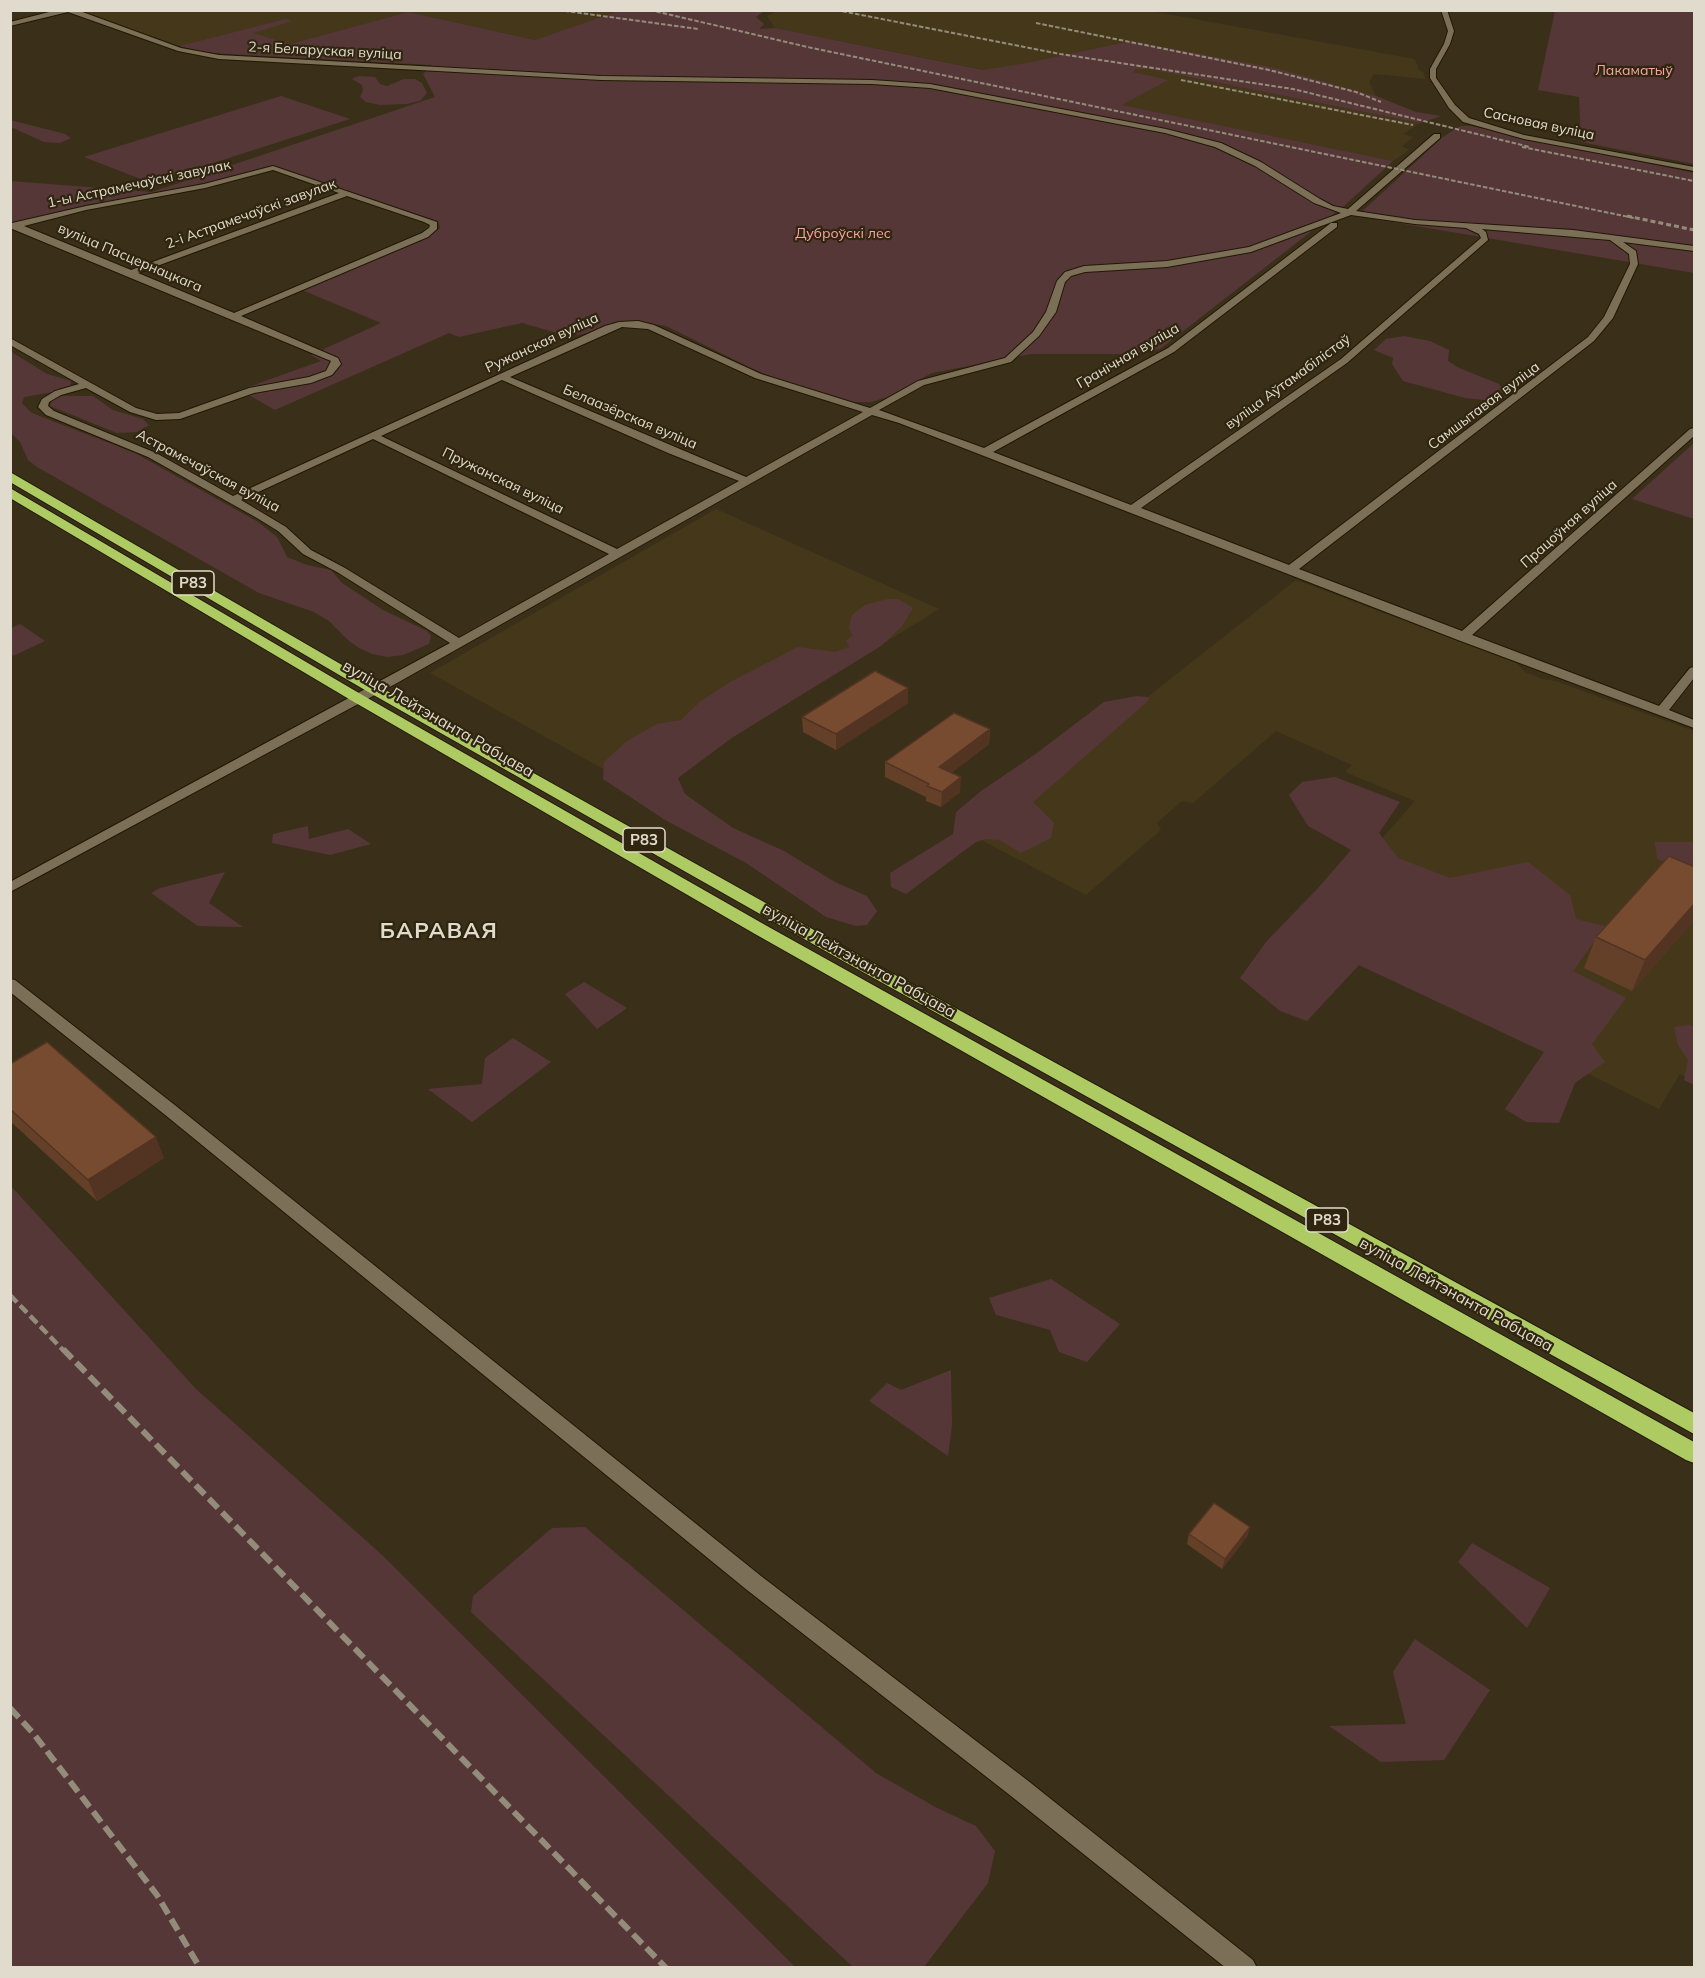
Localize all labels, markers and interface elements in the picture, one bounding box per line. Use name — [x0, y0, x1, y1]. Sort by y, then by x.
street label: 2-я Беларуская вуліца — [248, 39, 402, 63]
park label: Лакаматыў — [1595, 63, 1673, 79]
street label: Сасновая вуліца — [1482, 104, 1596, 144]
street label: 1-ы Астрамечаўскі завулак — [46, 156, 232, 212]
street label: 2-і Астрамечаўскі завулак — [164, 175, 338, 253]
street label: вуліца Пасцернацкага — [55, 220, 205, 296]
park label: Дуброўскі лес — [795, 226, 891, 242]
street label: Ружанская вуліца — [483, 309, 601, 377]
street label: Гранічная вуліца — [1074, 320, 1182, 392]
street label: вуліца Аўтамабілістаў — [1222, 331, 1354, 433]
street label: Самшытавая вуліца — [1425, 358, 1543, 454]
street label: Белаазёрская вуліца — [560, 381, 700, 453]
street label: Астрамечаўская вуліца — [133, 426, 283, 516]
street label: Пружанская вуліца — [439, 444, 567, 518]
street label: Працоўная вуліца — [1517, 476, 1621, 572]
road number: Р83 — [172, 571, 214, 595]
street label: вуліца Лейтэнанта Рабцава — [339, 656, 537, 782]
road number: Р83 — [623, 828, 665, 852]
street label: вуліца Лейтэнанта Рабцава — [759, 900, 959, 1022]
district label: БАРАВАЯ — [380, 918, 498, 944]
road number: Р83 — [1306, 1208, 1348, 1232]
street label: вуліца Лейтэнанта Рабцава — [1356, 1234, 1556, 1356]

